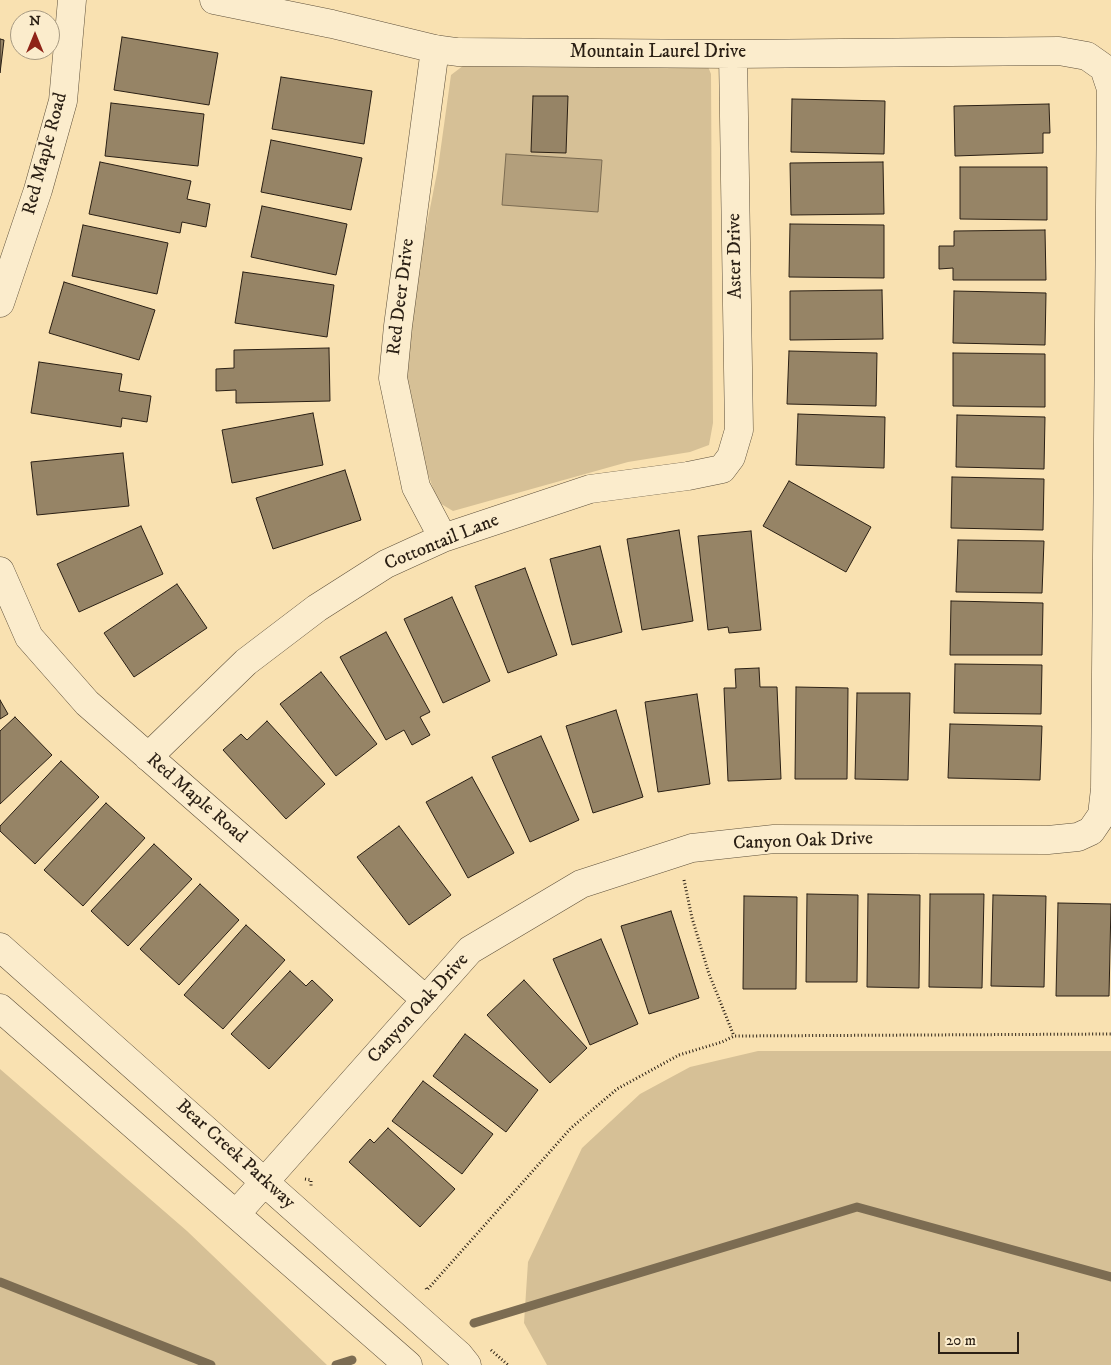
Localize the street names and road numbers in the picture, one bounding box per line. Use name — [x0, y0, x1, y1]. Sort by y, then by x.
street label: Mountain Laurel Drive — [570, 42, 746, 64]
street label: Red Maple Road — [19, 90, 73, 218]
street label: Aster Drive — [724, 213, 748, 299]
street label: Red Deer Drive — [384, 237, 420, 357]
street label: Cottontail Lane — [381, 510, 503, 576]
street label: Red Maple Road — [141, 749, 251, 849]
street label: Canyon Oak Drive — [733, 828, 873, 856]
street label: Canyon Oak Drive — [364, 949, 474, 1069]
street label: Bear Creek Parkway — [171, 1095, 299, 1215]

